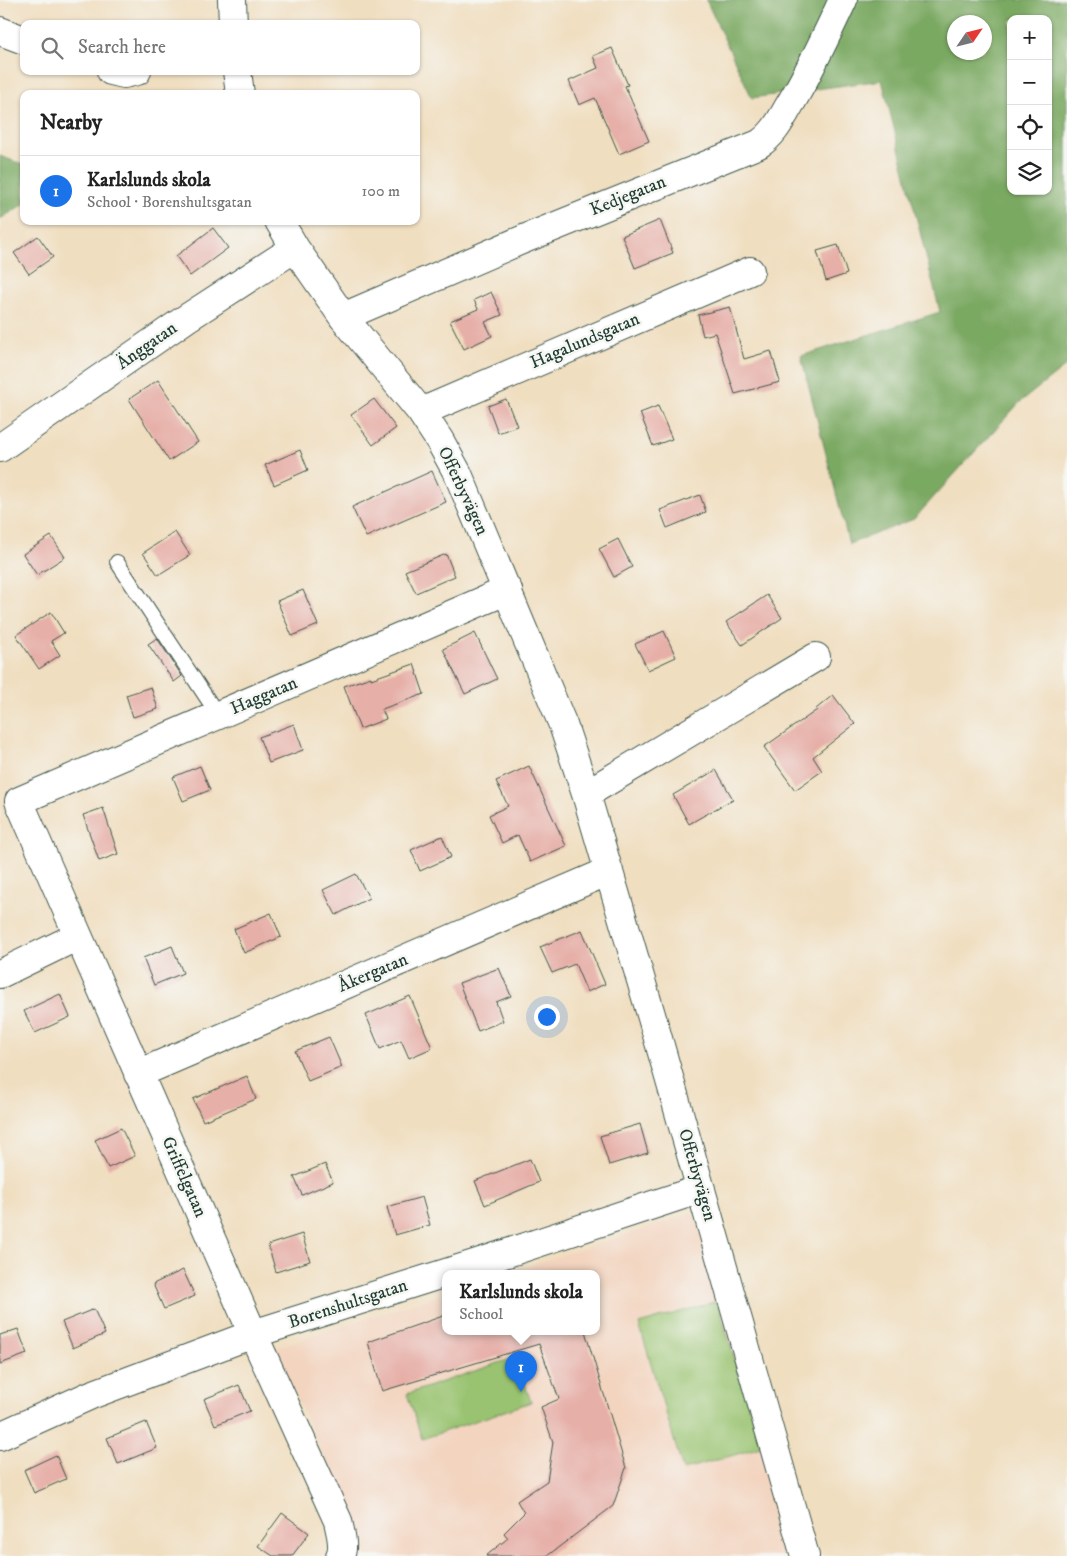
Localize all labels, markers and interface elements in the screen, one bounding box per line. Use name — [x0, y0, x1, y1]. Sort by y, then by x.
north arrow — [947, 15, 992, 60]
map controls — [1007, 15, 1052, 195]
button: + — [1007, 15, 1052, 60]
search box — [20, 20, 420, 75]
icon: search — [38, 34, 66, 62]
text: Search here — [78, 36, 166, 59]
button: − — [1007, 60, 1052, 105]
button: locate — [1007, 105, 1052, 150]
text: Nearby — [40, 110, 102, 136]
button: layers — [1007, 150, 1052, 195]
text: Karlslunds skola — [87, 169, 211, 192]
street label: Kedjegatan — [587, 171, 670, 221]
text: 1 — [53, 181, 59, 201]
text: 100 m — [362, 181, 400, 201]
text: School · Borenshultsgatan — [87, 192, 252, 212]
street label: Hagalundsgatan — [527, 308, 644, 374]
street label: Änggatan — [112, 317, 182, 375]
street label: Offerbyvägen — [433, 443, 493, 539]
street label: Haggatan — [227, 672, 301, 720]
street label: Åkergatan — [334, 947, 412, 998]
your location — [534, 1004, 560, 1030]
street label: Offerbyvägen — [673, 1126, 721, 1224]
street label: Griffelgatan — [156, 1133, 212, 1221]
popup — [442, 1270, 600, 1335]
street label: Borenshultsgatan — [286, 1274, 411, 1334]
text: Karlslunds skola — [459, 1281, 583, 1304]
text: School — [459, 1304, 503, 1324]
pin: 1 — [505, 1351, 537, 1392]

